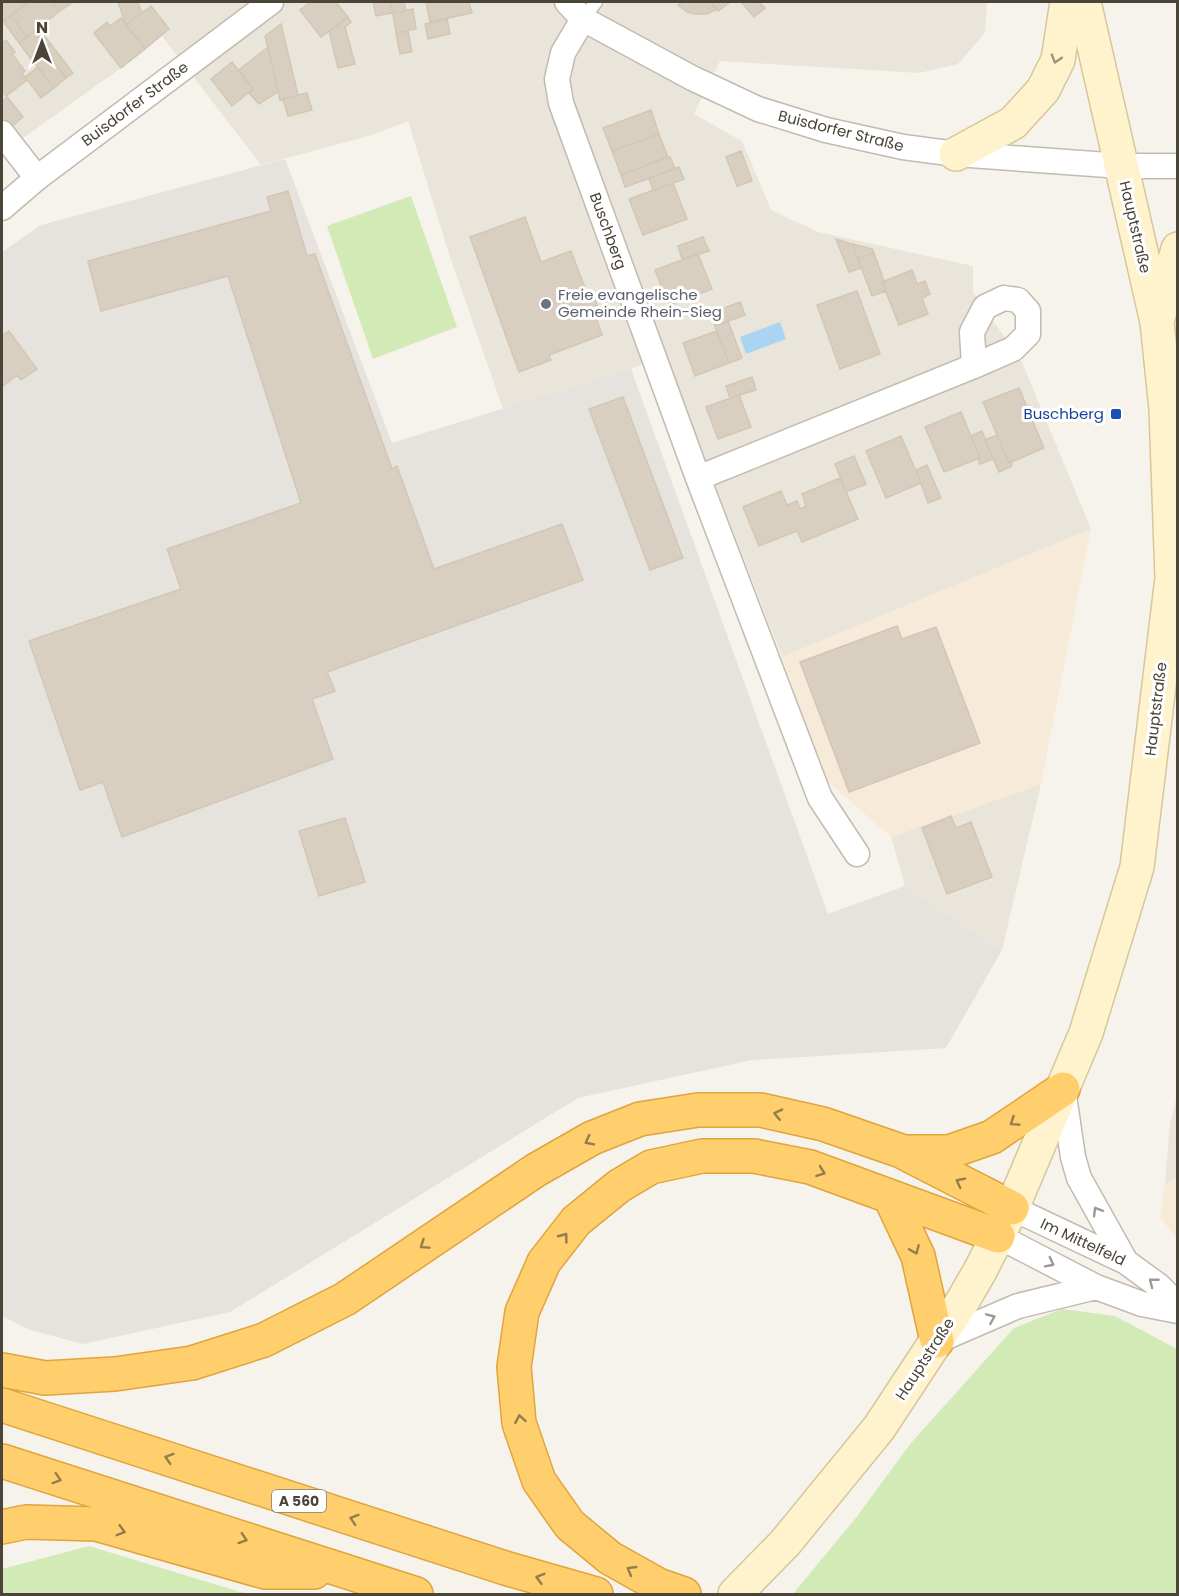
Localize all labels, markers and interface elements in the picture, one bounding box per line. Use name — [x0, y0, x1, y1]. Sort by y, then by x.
north arrow — [12, 12, 72, 72]
text: N — [36, 16, 48, 39]
one-way arrow — [1051, 53, 1063, 64]
street label: Buisdorfer Straße — [77, 56, 193, 151]
street label: Buisdorfer Straße — [776, 105, 906, 156]
street label: Hauptstraße — [1115, 179, 1156, 275]
street label: Buschberg — [585, 189, 632, 272]
place label: Freie evangelische Gemeinde Rhein-Sieg — [558, 284, 722, 322]
marker: Freie evangelische Gemeinde Rhein-Sieg — [539, 297, 553, 311]
place label: Buschberg — [1023, 403, 1104, 424]
marker: Buschberg — [1109, 407, 1123, 421]
street label: Hauptstraße — [1139, 661, 1172, 757]
one-way arrow — [773, 1108, 783, 1121]
one-way arrow — [1010, 1115, 1021, 1126]
one-way arrow — [584, 1134, 595, 1145]
one-way arrow — [815, 1164, 826, 1177]
one-way arrow — [955, 1177, 966, 1189]
one-way arrow — [1093, 1207, 1105, 1217]
street label: Im Mittelfeld — [1037, 1213, 1129, 1270]
one-way arrow — [557, 1232, 568, 1243]
one-way arrow — [420, 1238, 430, 1250]
one-way arrow — [907, 1243, 919, 1254]
one-way arrow — [1044, 1256, 1054, 1267]
one-way arrow — [1149, 1278, 1160, 1289]
street label: Hauptstraße — [890, 1313, 959, 1404]
one-way arrow — [985, 1313, 996, 1325]
one-way arrow — [514, 1415, 527, 1425]
one-way arrow — [164, 1453, 175, 1466]
one-way arrow — [51, 1472, 62, 1485]
road number: A 560 — [272, 1490, 326, 1512]
one-way arrow — [349, 1514, 360, 1526]
one-way arrow — [116, 1524, 126, 1536]
one-way arrow — [237, 1532, 248, 1545]
one-way arrow — [627, 1566, 638, 1577]
one-way arrow — [535, 1573, 546, 1585]

